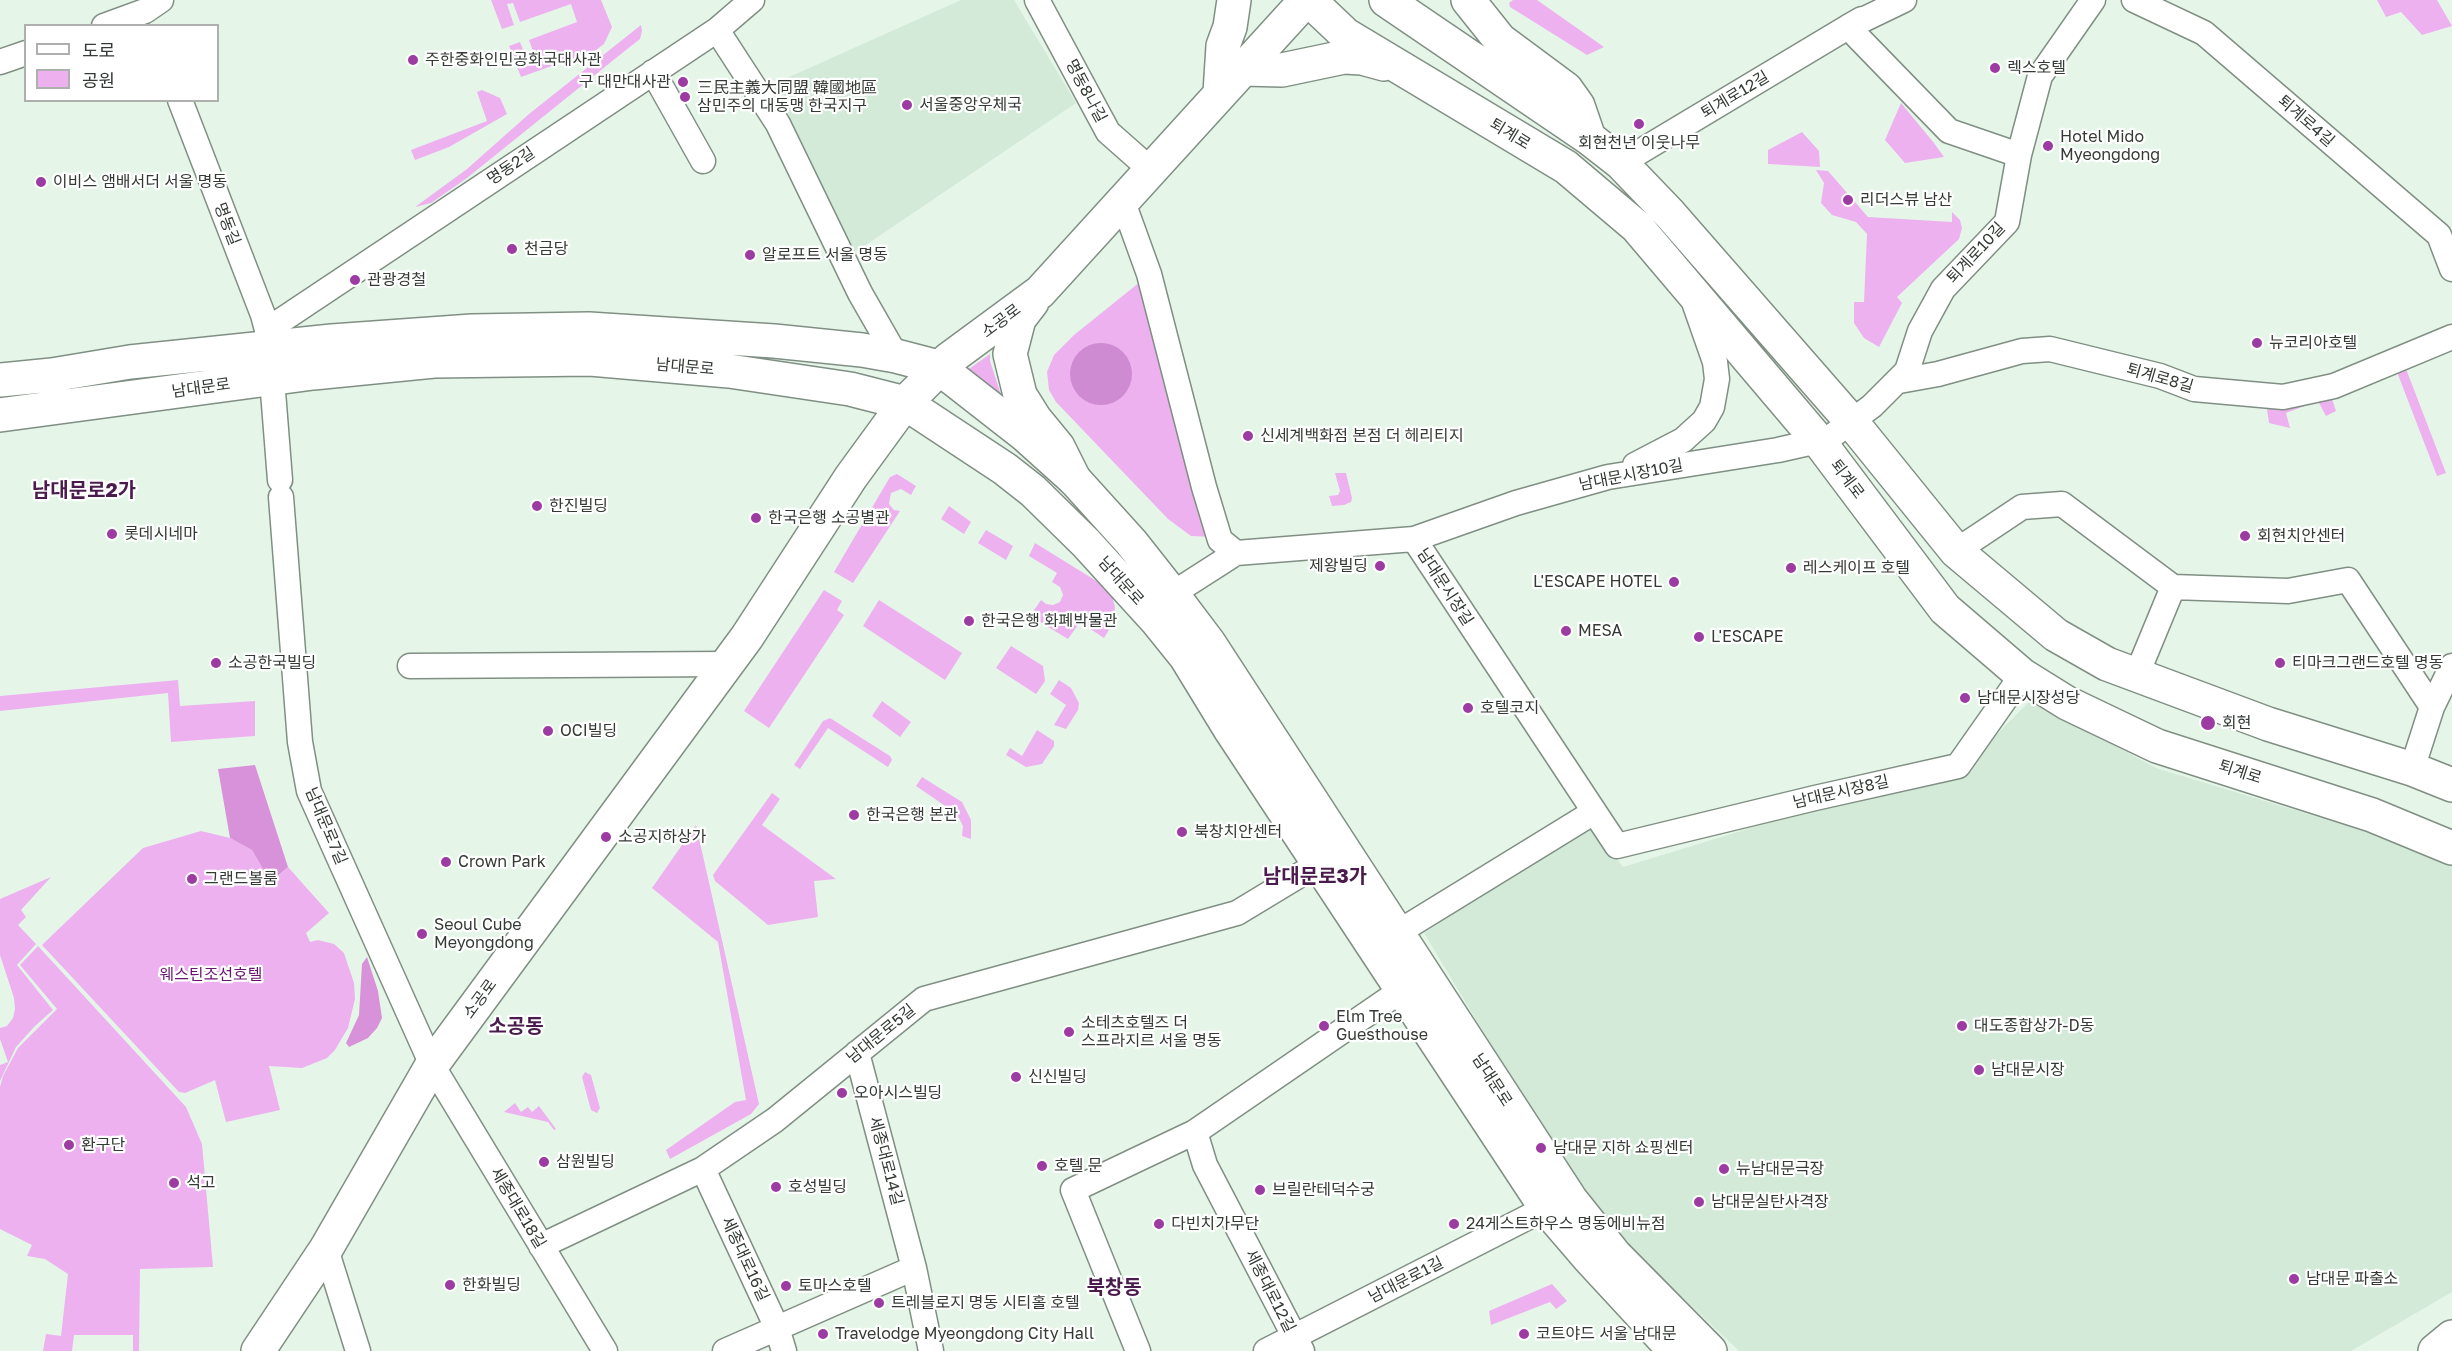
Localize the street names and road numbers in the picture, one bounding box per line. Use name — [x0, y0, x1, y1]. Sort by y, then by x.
street label: 명동8나길 — [1061, 56, 1111, 126]
street label: 퇴계로12길 — [1698, 67, 1772, 123]
street label: 퇴계로4길 — [2274, 91, 2338, 151]
street label: 퇴계로 — [1486, 114, 1534, 154]
street label: 명동2길 — [483, 143, 539, 189]
street label: 명동길 — [210, 200, 244, 248]
street label: 퇴계로10길 — [1943, 218, 2009, 288]
street label: 소공로 — [978, 300, 1024, 342]
street label: 남대문로 — [655, 355, 715, 379]
street label: 퇴계로8길 — [2124, 359, 2196, 397]
street label: 남대문로 — [171, 374, 231, 402]
street label: 남대문시장10길 — [1577, 455, 1685, 495]
street label: 퇴계로 — [1826, 456, 1868, 502]
street label: 남대문시장길 — [1413, 545, 1477, 629]
street label: 남대문로 — [1094, 553, 1148, 609]
street label: 퇴계로 — [2216, 756, 2264, 788]
street label: 남대문시장8길 — [1791, 772, 1891, 812]
street label: 남대문로7길 — [301, 784, 351, 868]
street label: 소공로 — [459, 975, 501, 1023]
street label: 남대문로5길 — [843, 1000, 919, 1068]
street label: 남대문로 — [1468, 1050, 1516, 1110]
street label: 세종대로14길 — [865, 1115, 907, 1207]
street label: 세종대로18길 — [486, 1164, 550, 1252]
street label: 세종대로16길 — [717, 1214, 773, 1304]
street label: 세종대로12길 — [1241, 1246, 1299, 1336]
street label: 남대문로1길 — [1365, 1253, 1447, 1307]

